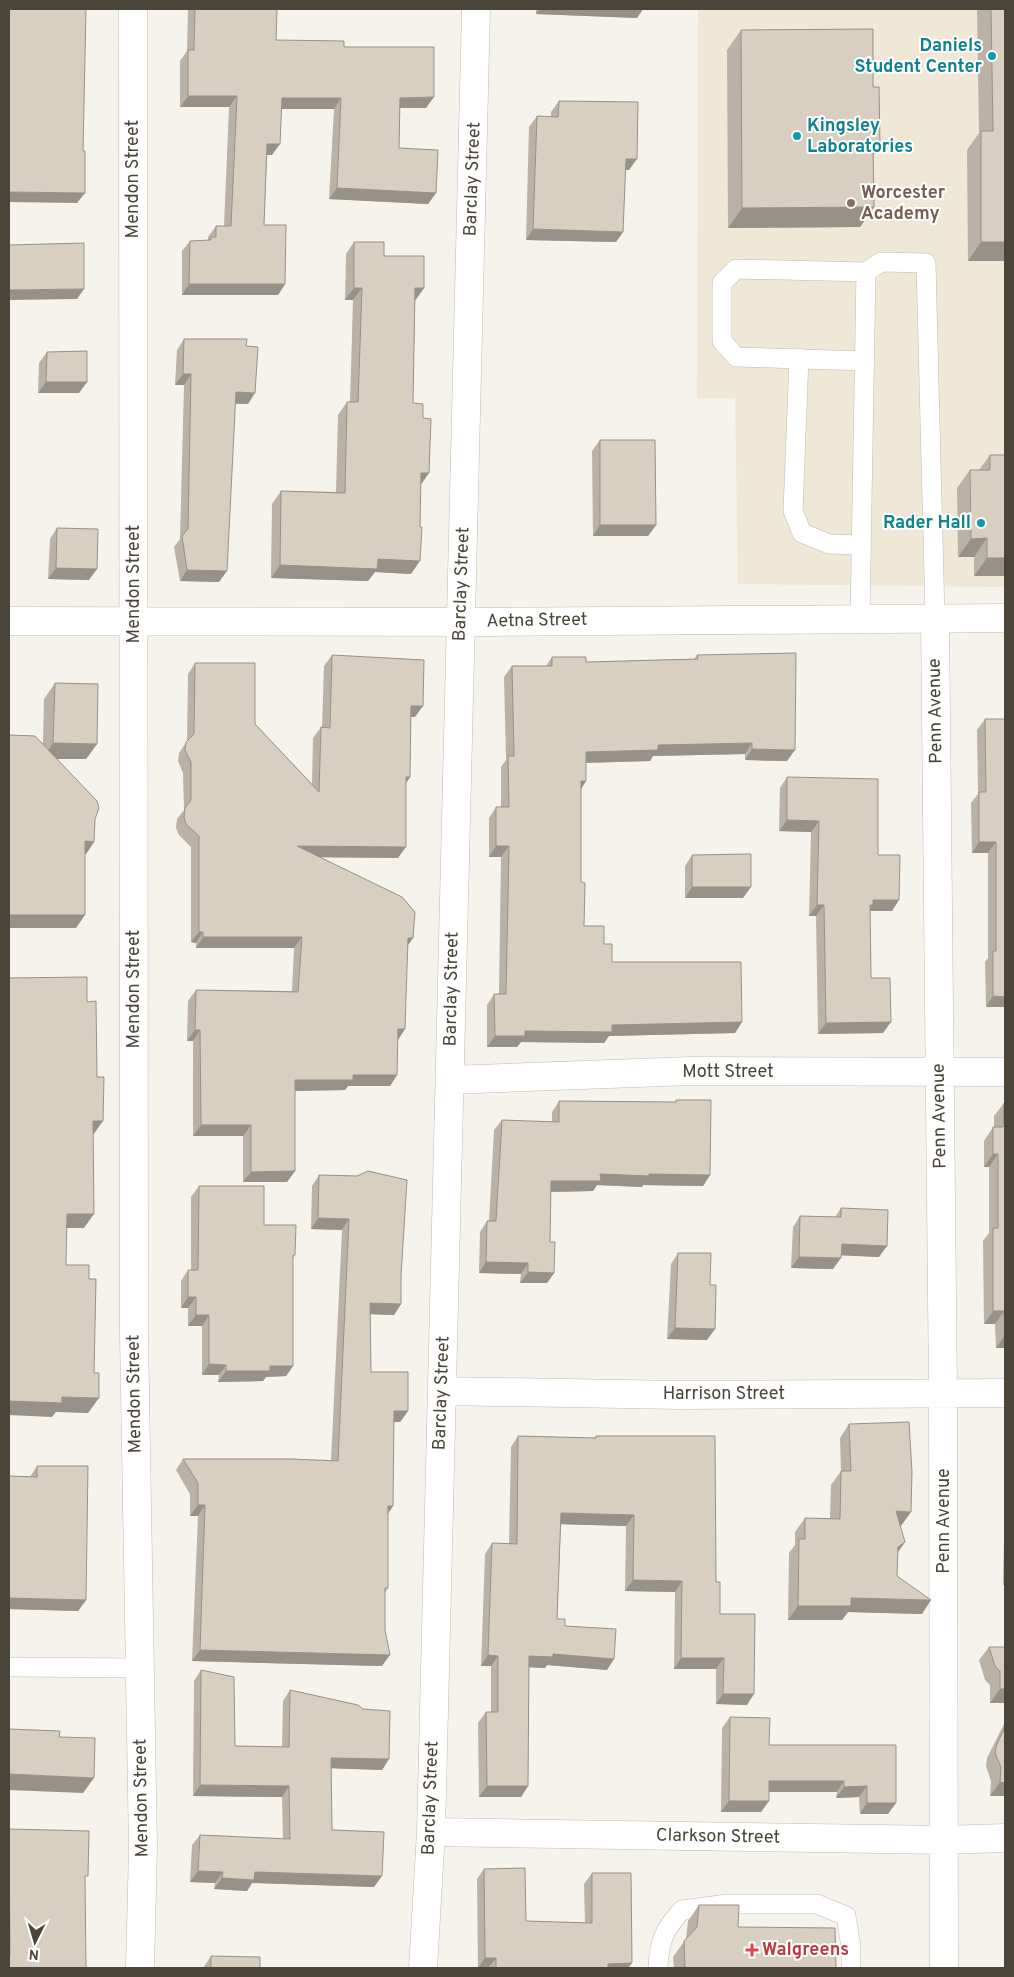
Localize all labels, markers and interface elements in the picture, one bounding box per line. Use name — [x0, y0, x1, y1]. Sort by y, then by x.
place label: Daniels Student Center — [854, 35, 983, 79]
marker: Daniels Student Center — [986, 50, 998, 62]
place label: Kingsley Laboratories — [807, 115, 913, 159]
street label: Mendon Street — [122, 120, 145, 238]
street label: Barclay Street — [460, 121, 486, 237]
marker: Kingsley Laboratories — [791, 130, 803, 142]
place label: Worcester Academy — [861, 182, 946, 226]
marker: Worcester Academy — [845, 197, 857, 209]
place label: Rader Hall — [883, 512, 971, 535]
marker: Rader Hall — [975, 517, 987, 529]
street label: Mendon Street — [123, 525, 146, 643]
street label: Barclay Street — [449, 526, 475, 642]
street label: Aetna Street — [486, 609, 588, 633]
street label: Penn Avenue — [924, 658, 948, 764]
street label: Mendon Street — [123, 930, 146, 1048]
street label: Barclay Street — [440, 931, 464, 1047]
street label: Mott Street — [682, 1061, 774, 1084]
street label: Penn Avenue — [928, 1063, 952, 1169]
street label: Mendon Street — [122, 1334, 148, 1454]
street label: Barclay Street — [429, 1335, 455, 1451]
street label: Harrison Street — [663, 1383, 785, 1406]
street label: Penn Avenue — [933, 1468, 956, 1574]
street label: Mendon Street — [129, 1738, 155, 1858]
street label: Barclay Street — [418, 1740, 444, 1856]
street label: Clarkson Street — [656, 1824, 780, 1850]
north arrow — [10, 1917, 60, 1967]
place label: Walgreens — [762, 1939, 849, 1962]
marker: Walgreens — [746, 1944, 758, 1956]
text: N — [28, 1945, 40, 1962]

